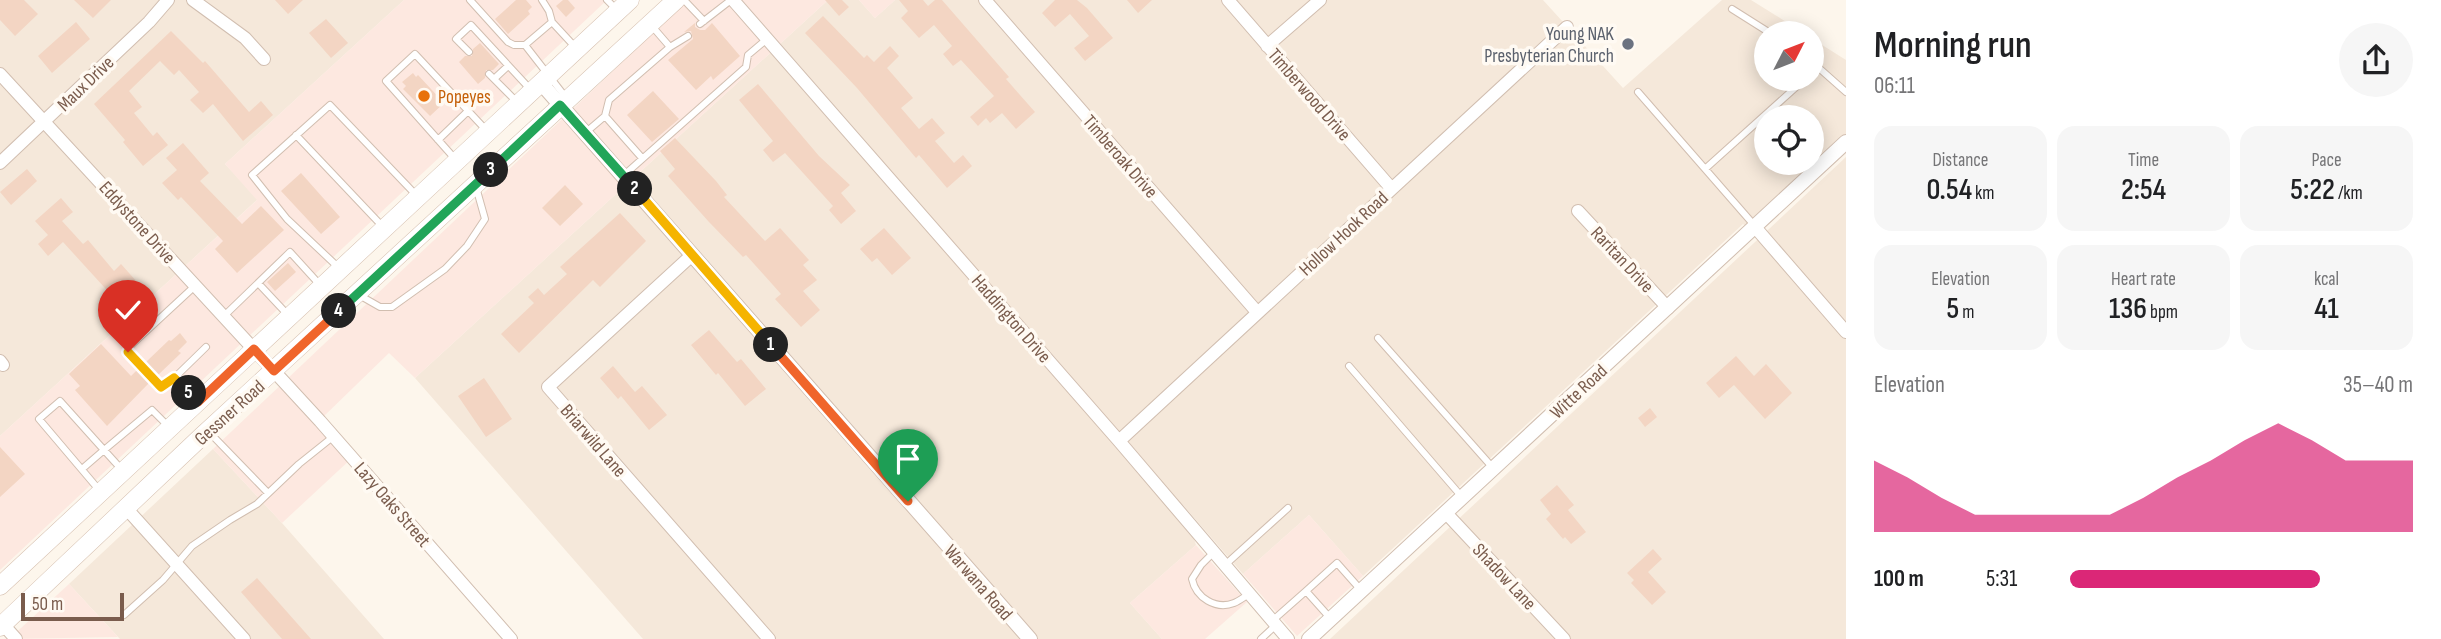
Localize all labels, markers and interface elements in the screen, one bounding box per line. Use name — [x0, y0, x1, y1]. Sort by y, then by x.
north arrow — [1754, 21, 1824, 91]
map controls — [1754, 21, 1824, 175]
place label: Young NAK Presbyterian Church — [1484, 23, 1614, 68]
text: Morning run — [1874, 23, 2032, 68]
button: share — [2339, 23, 2413, 97]
marker: Young NAK Presbyterian Church — [1620, 36, 1636, 52]
street label: Timberwood Drive — [1262, 44, 1355, 146]
street label: Maux Drive — [53, 52, 119, 117]
text: 06:11 — [1874, 72, 1915, 100]
place label: Popeyes — [438, 86, 491, 109]
marker: Popeyes — [416, 88, 432, 104]
button: locate — [1754, 105, 1824, 175]
street label: Timberoak Drive — [1077, 111, 1162, 203]
text: Distance — [1932, 149, 1989, 172]
text: Time — [2128, 149, 2159, 172]
text: Pace — [2311, 149, 2342, 172]
pin: 3 — [474, 152, 508, 188]
text: 3 — [486, 158, 495, 181]
pin: 2 — [618, 172, 652, 206]
text: 0.54 — [1926, 172, 1972, 208]
text: 2:54 — [2121, 172, 2166, 208]
text: 5:22 — [2290, 172, 2335, 208]
street label: Eddystone Drive — [94, 177, 180, 269]
text: 2 — [630, 177, 639, 200]
text: km — [1972, 182, 1995, 205]
text: /km — [2335, 182, 2363, 205]
street label: Hollow Hook Road — [1295, 187, 1393, 281]
street label: Raritan Drive — [1585, 222, 1658, 298]
text: Elevation — [1931, 268, 1990, 291]
text: Heart rate — [2111, 268, 2176, 291]
text: kcal — [2314, 268, 2339, 291]
street label: Haddington Drive — [966, 270, 1056, 368]
pin — [98, 280, 158, 352]
icon: check — [109, 291, 147, 329]
text: 5 — [1947, 291, 1959, 327]
text: 136 — [2109, 291, 2147, 327]
text: 41 — [2314, 291, 2339, 327]
pin: 4 — [322, 294, 356, 328]
text: 4 — [334, 299, 343, 322]
text: m — [1959, 301, 1974, 324]
text: bpm — [2147, 301, 2178, 324]
pin: 1 — [754, 328, 788, 362]
text: 1 — [767, 333, 774, 356]
street label: Witte Road — [1546, 360, 1612, 424]
text: Elevation — [1874, 371, 1945, 399]
text: 35–40 m — [2343, 371, 2413, 399]
pin: 5 — [172, 376, 206, 410]
street label: Gessner Road — [190, 376, 270, 451]
text: 5 — [184, 381, 193, 404]
street label: Briarwild Lane — [555, 400, 631, 482]
pin — [878, 429, 938, 501]
icon: arrive — [889, 440, 927, 478]
street label: Lazy Oaks Street — [349, 458, 435, 552]
street label: Shadow Lane — [1467, 539, 1541, 615]
street label: Warwana Road — [939, 540, 1017, 626]
text: 100 m — [1874, 565, 1924, 593]
text: 5:31 — [1986, 565, 2017, 593]
scale bar — [21, 590, 124, 622]
text: 50 m — [32, 593, 63, 616]

